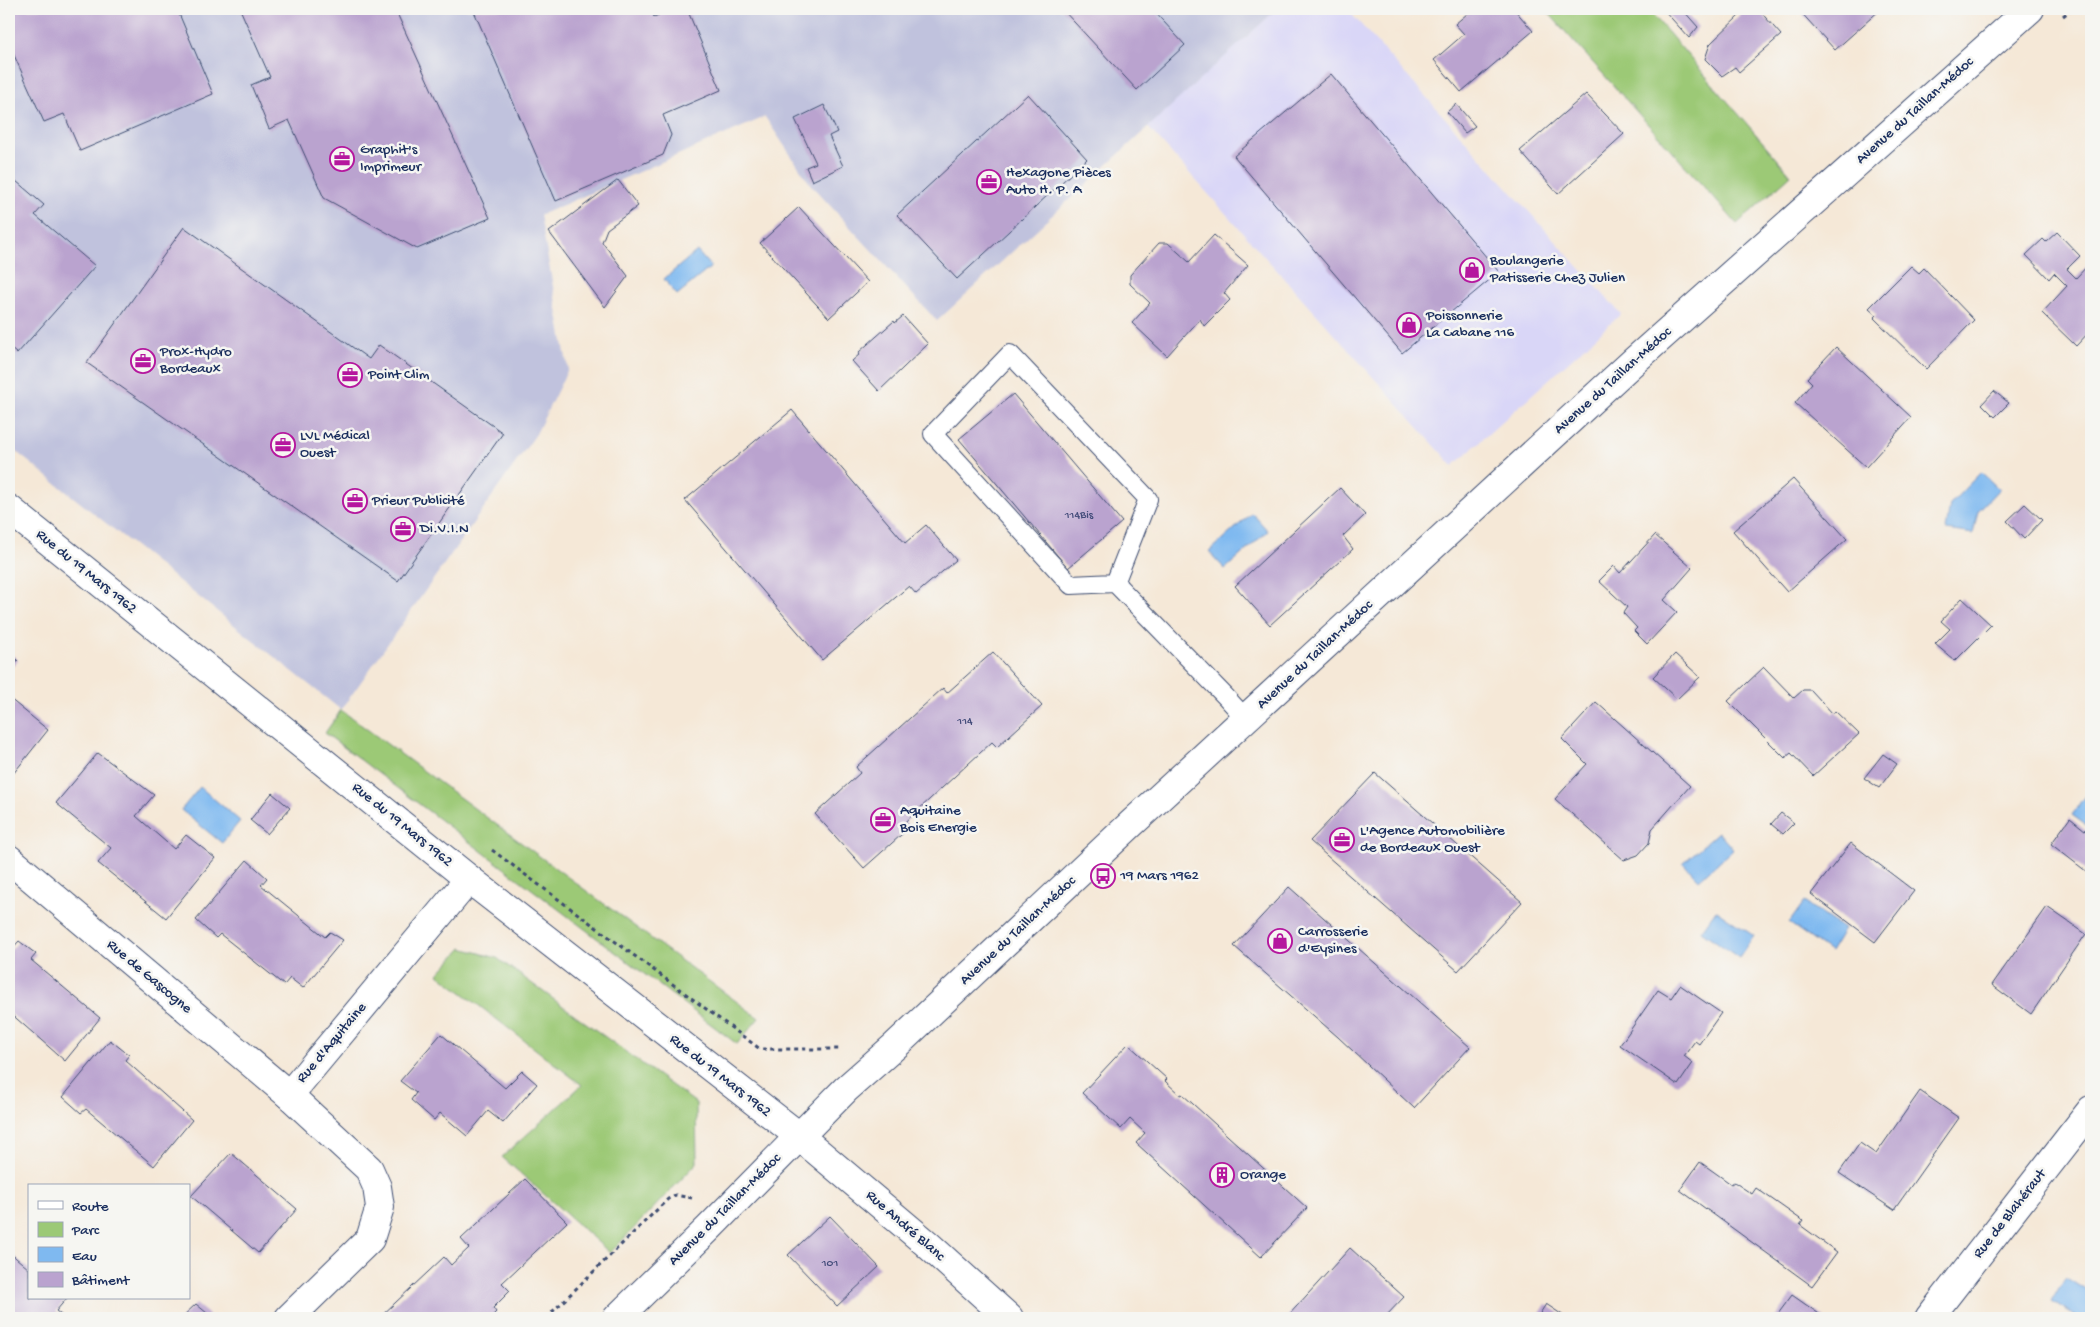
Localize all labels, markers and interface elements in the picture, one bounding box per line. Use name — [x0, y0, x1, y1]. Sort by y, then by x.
street label: Avenue du Taillan-Médoc — [1852, 53, 1978, 169]
place label: Graphit's Imprimeur — [360, 141, 423, 176]
office icon: Graphit's Imprimeur — [329, 146, 355, 172]
place label: Hexagone Pièces Auto H. P. A — [1006, 164, 1111, 199]
office icon: Hexagone Pièces Auto H. P. A — [976, 169, 1002, 195]
place label: Boulangerie Patisserie Chez Julien — [1489, 252, 1625, 287]
shop icon: Boulangerie Patisserie Chez Julien — [1459, 257, 1485, 283]
place label: Poissonnerie La Cabane 116 — [1425, 307, 1515, 342]
shop icon: Poissonnerie La Cabane 116 — [1396, 312, 1422, 338]
street label: Avenue du Taillan-Médoc — [1550, 323, 1676, 439]
place label: Prox-Hydro Bordeaux — [159, 343, 232, 378]
office icon: Prox-Hydro Bordeaux — [130, 348, 156, 374]
office icon: Point Clim — [337, 362, 363, 388]
place label: Point Clim — [367, 366, 430, 384]
place label: LVL Médical Ouest — [300, 427, 370, 462]
office icon: LVL Médical Ouest — [270, 432, 296, 458]
office icon: Prieur Publicité — [342, 488, 368, 514]
place label: Prieur Publicité — [371, 492, 465, 510]
house number: 114Bis — [1064, 509, 1094, 523]
office icon: Di.V.I.N — [390, 516, 416, 542]
place label: Di.V.I.N — [419, 520, 469, 538]
street label: Rue du 19 Mars 1962 — [32, 526, 140, 618]
street label: Avenue du Taillan-Médoc — [1253, 596, 1377, 713]
house number: 114 — [956, 715, 973, 729]
street label: Rue du 19 Mars 1962 — [348, 779, 456, 871]
place label: Aquitaine Bois Energie — [899, 802, 977, 837]
office icon: Aquitaine Bois Energie — [870, 807, 896, 833]
place label: L'Agence Automobilière de Bordeaux Ouest — [1360, 822, 1505, 857]
office icon: L'Agence Automobilière de Bordeaux Ouest — [1329, 827, 1355, 853]
bus stop icon: 19 Mars 1962 — [1090, 863, 1116, 889]
place label: 19 Mars 1962 — [1119, 867, 1199, 885]
street label: Avenue du Taillan-Médoc — [956, 872, 1080, 989]
place label: Carrosserie d'Eysines — [1298, 923, 1368, 958]
shop icon: Carrosserie d'Eysines — [1267, 928, 1293, 954]
street label: Rue de Gascogne — [103, 936, 196, 1018]
street label: Rue d'Aquitaine — [293, 999, 371, 1087]
street label: Rue du 19 Mars 1962 — [665, 1031, 775, 1121]
street label: Avenue du Taillan-Médoc — [665, 1149, 786, 1270]
building icon: Orange — [1209, 1162, 1235, 1188]
street label: Rue de Blahéraut — [1970, 1164, 2052, 1262]
place label: Orange — [1240, 1166, 1286, 1184]
legend — [28, 1184, 190, 1300]
street label: Rue André Blanc — [862, 1187, 949, 1266]
text: Route — [72, 1198, 109, 1216]
text: Parc — [71, 1222, 100, 1240]
text: Eau — [72, 1248, 97, 1266]
house number: 101 — [821, 1257, 838, 1271]
text: Bâtiment — [71, 1272, 131, 1290]

